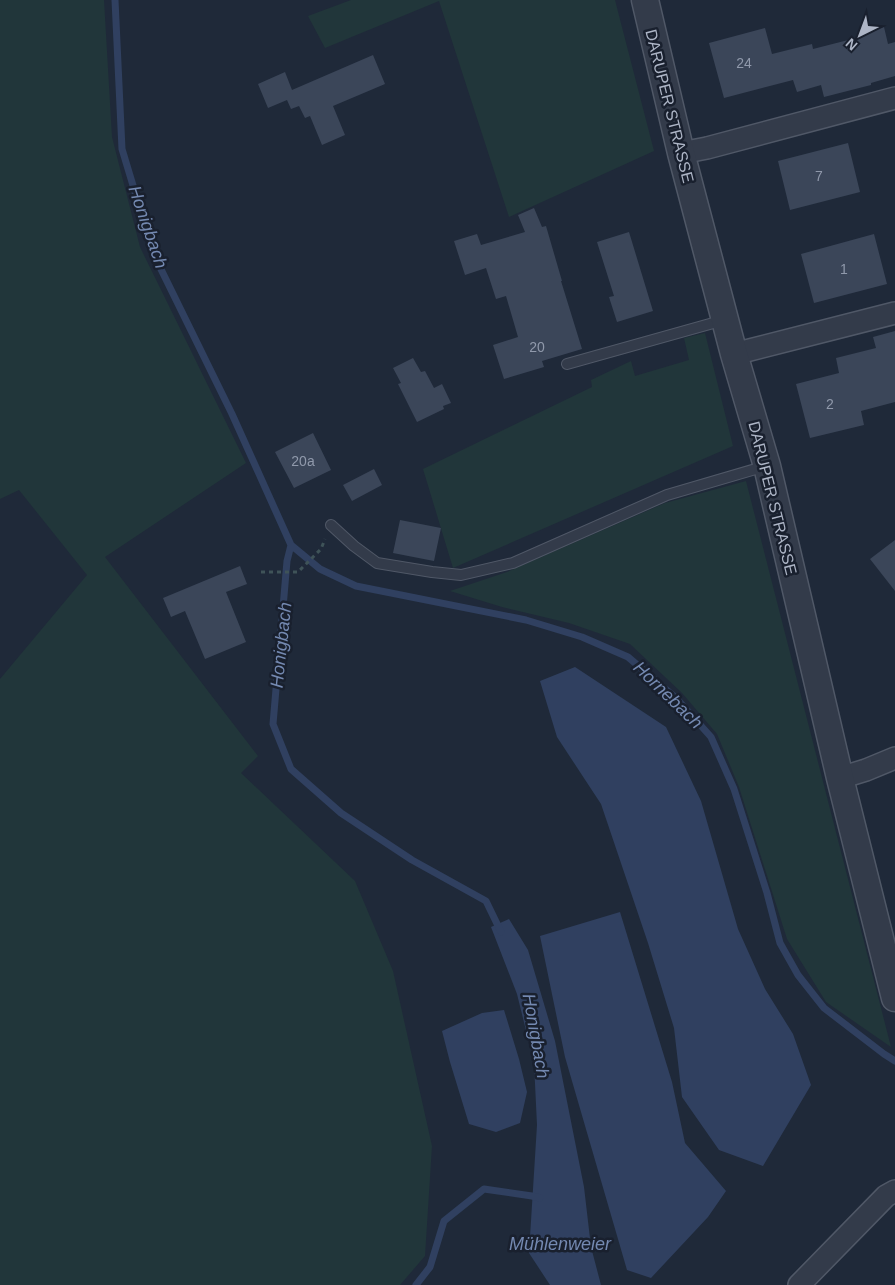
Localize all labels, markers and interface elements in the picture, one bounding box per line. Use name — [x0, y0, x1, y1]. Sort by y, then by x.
north arrow — [835, 10, 885, 60]
street label: DARUPER STRASSE — [642, 28, 697, 185]
text: N — [842, 35, 860, 54]
house number: 24 — [736, 55, 752, 71]
house number: 7 — [815, 168, 823, 184]
water label: Honigbach — [125, 183, 171, 271]
house number: 1 — [840, 261, 848, 277]
house number: 20 — [529, 339, 545, 355]
house number: 2 — [826, 396, 834, 412]
street label: DARUPER STRASSE — [745, 420, 800, 577]
house number: 20a — [291, 453, 315, 469]
water label: Honigbach — [267, 601, 295, 689]
water label: Hornebach — [629, 657, 707, 733]
water label: Honigbach — [519, 992, 553, 1080]
water label: Mühlenweier — [509, 1234, 612, 1254]

